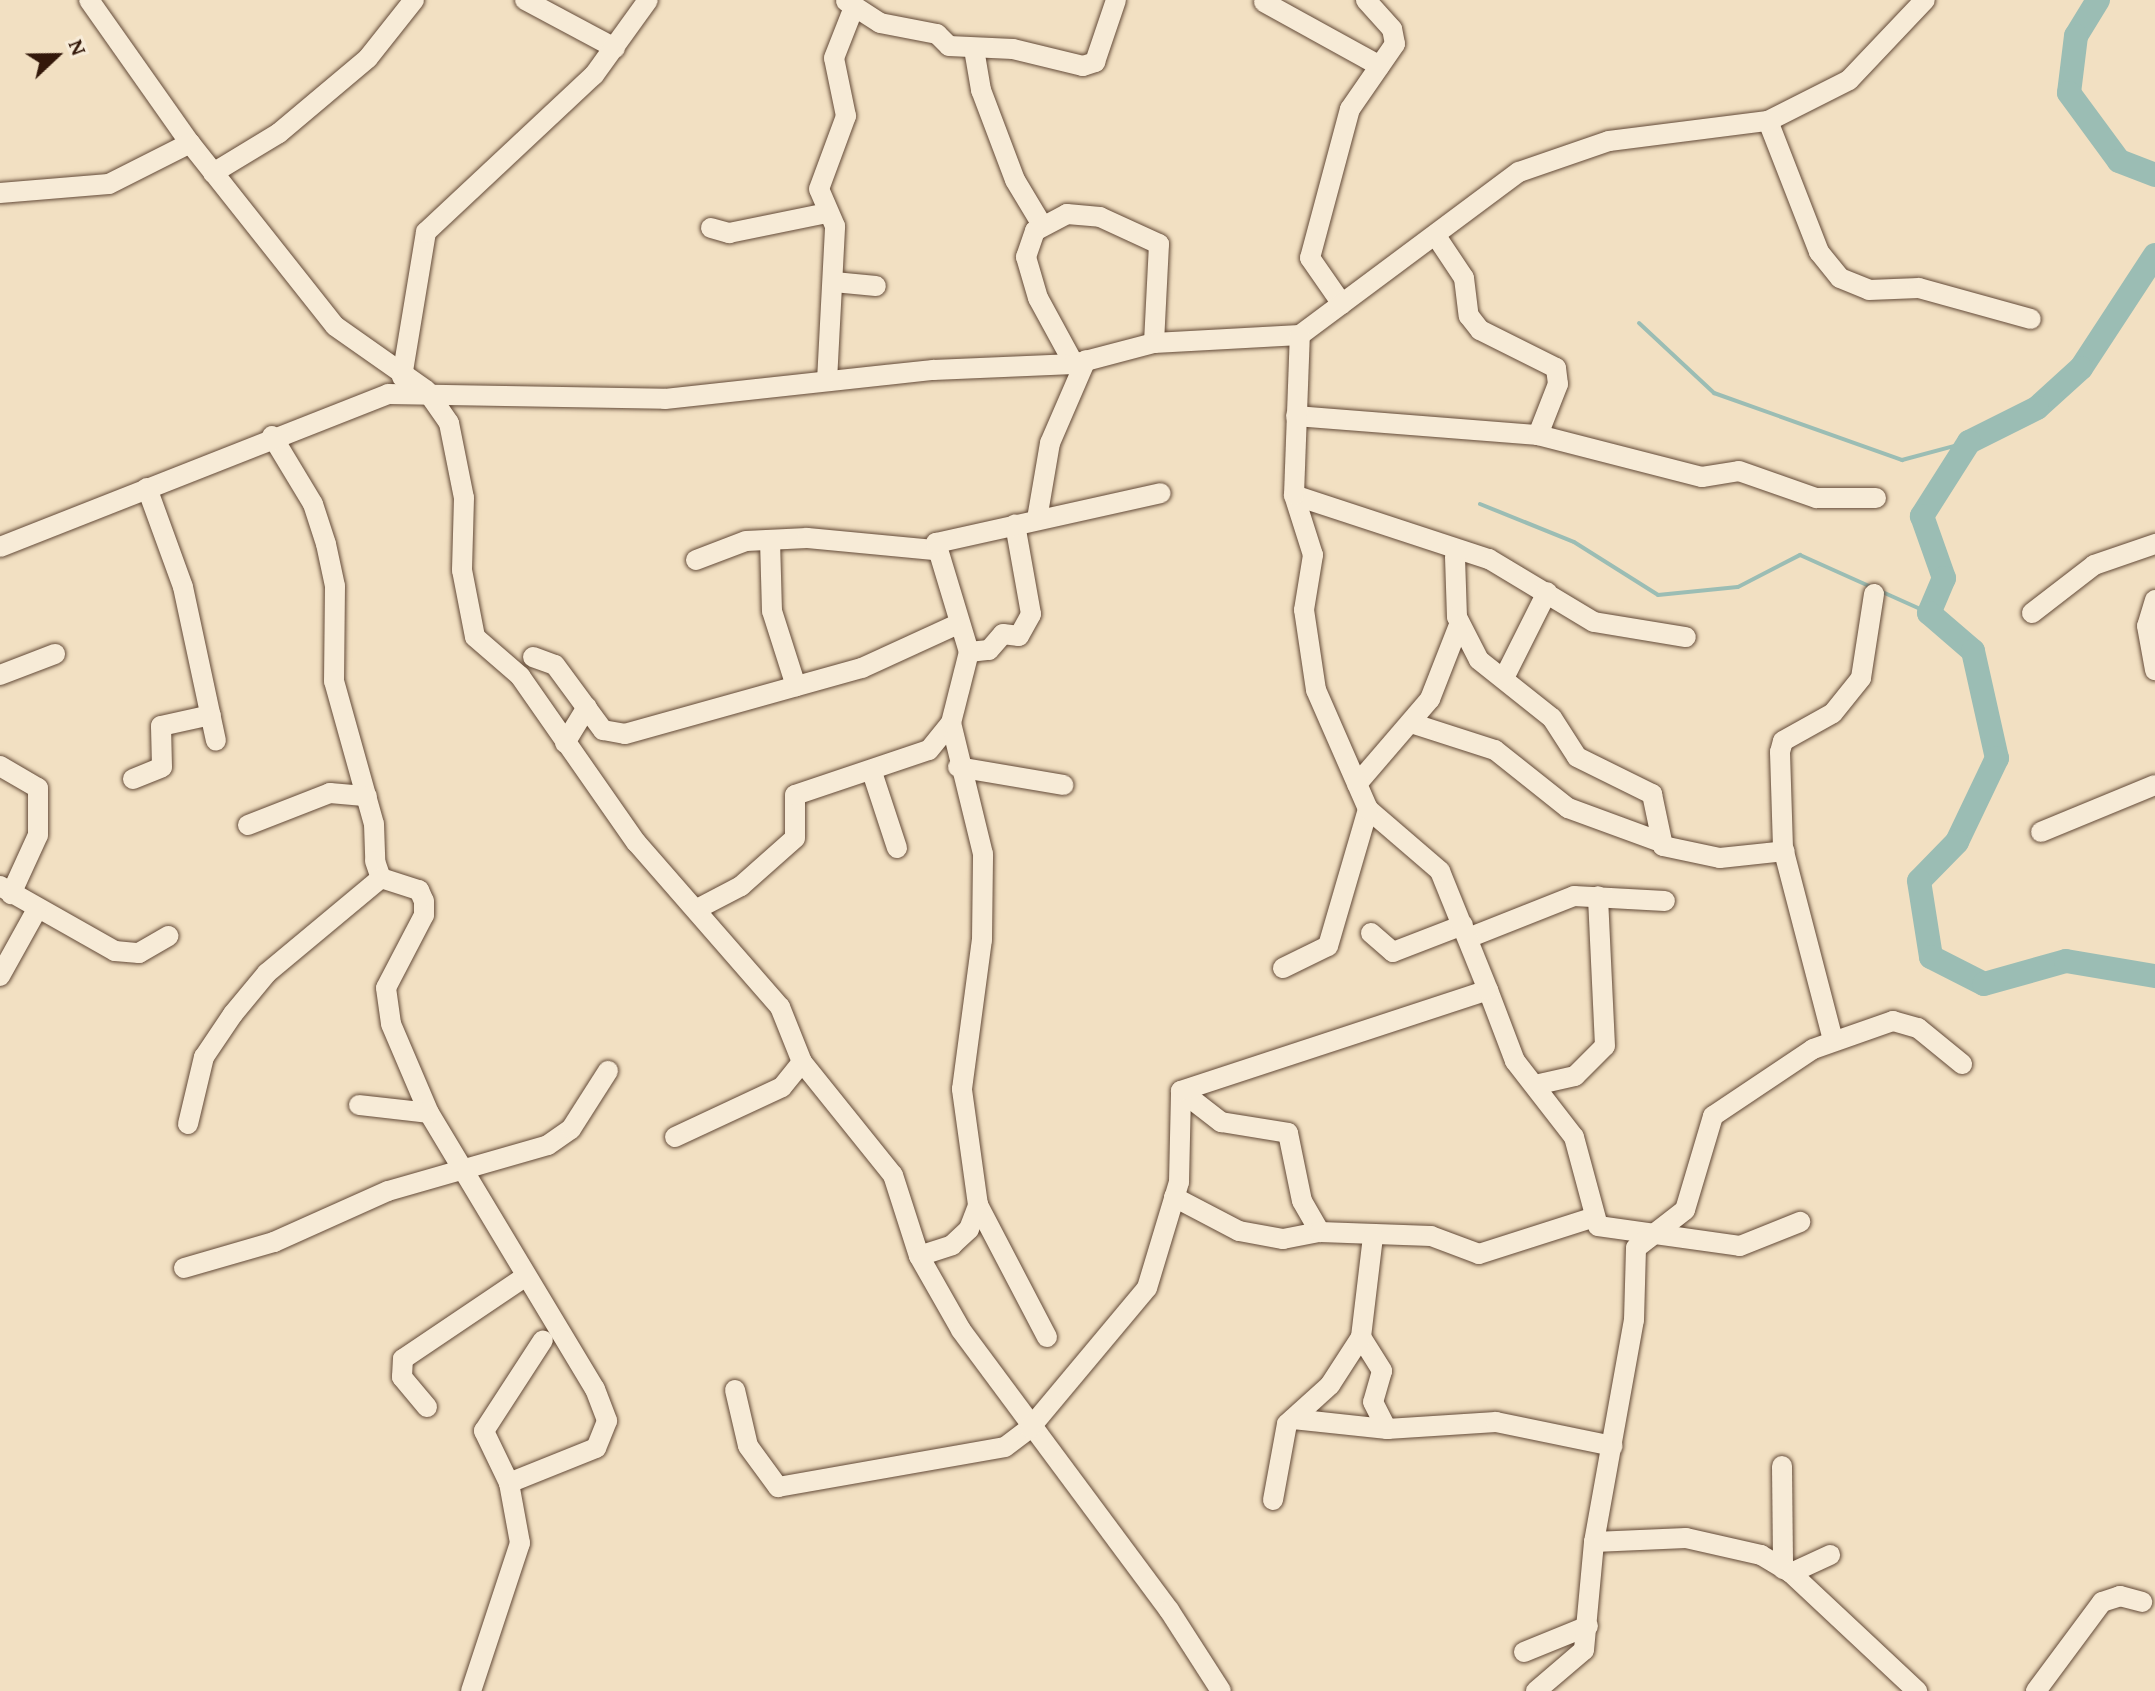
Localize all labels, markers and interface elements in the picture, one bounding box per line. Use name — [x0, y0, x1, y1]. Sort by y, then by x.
north arrow — [16, 16, 96, 96]
text: N — [61, 34, 96, 60]

